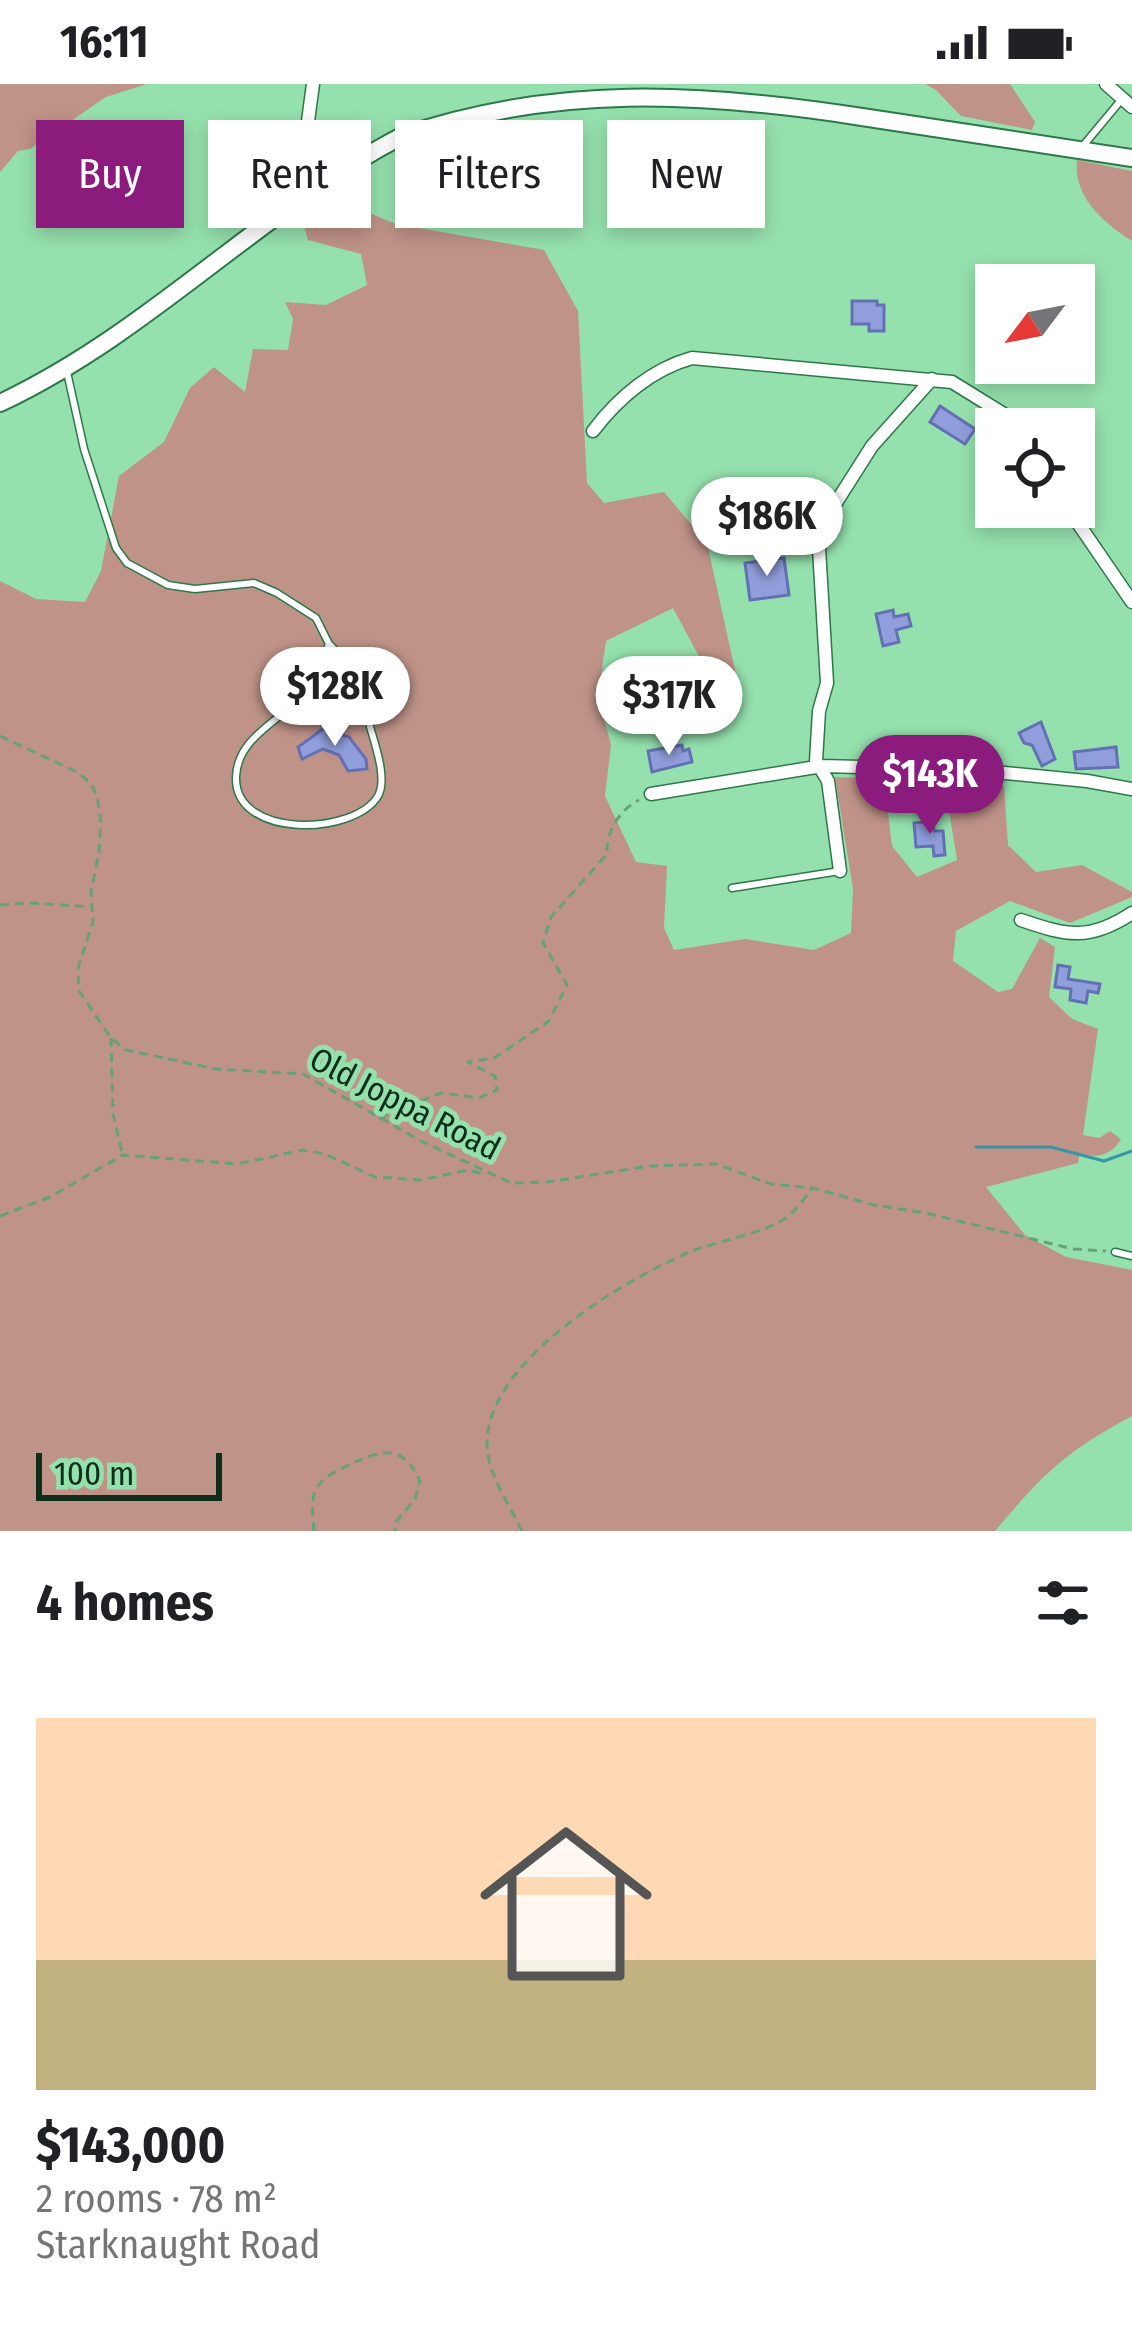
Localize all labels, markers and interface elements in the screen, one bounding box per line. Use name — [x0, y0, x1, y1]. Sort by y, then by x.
text: 16:11 — [60, 15, 149, 69]
chip: Buy — [36, 120, 184, 228]
chip: Rent — [208, 120, 371, 228]
chip: Filters — [395, 120, 583, 228]
chip: New — [607, 120, 765, 228]
north arrow — [975, 264, 1095, 384]
map controls — [975, 264, 1095, 528]
button: locate — [975, 408, 1095, 528]
pin: $186K — [683, 477, 851, 579]
text: $186K — [718, 493, 816, 539]
pin: $128K — [251, 647, 419, 749]
pin: $317K — [585, 656, 753, 758]
text: $128K — [287, 663, 383, 709]
text: $317K — [623, 672, 715, 718]
pin: $143K — [846, 735, 1014, 837]
text: $143K — [882, 751, 978, 797]
street label: Old Joppa Road — [303, 1039, 507, 1169]
scale bar — [36, 1447, 222, 1500]
text: 100 m — [54, 1454, 134, 1494]
icon: filters — [1030, 1570, 1096, 1636]
text: 4 homes — [36, 1572, 214, 1634]
icon: home — [458, 1796, 674, 2012]
text: $143,000 — [36, 2114, 225, 2176]
text: 2 rooms · 78 m² — [36, 2176, 277, 2222]
text: Starknaught Road — [36, 2222, 320, 2268]

